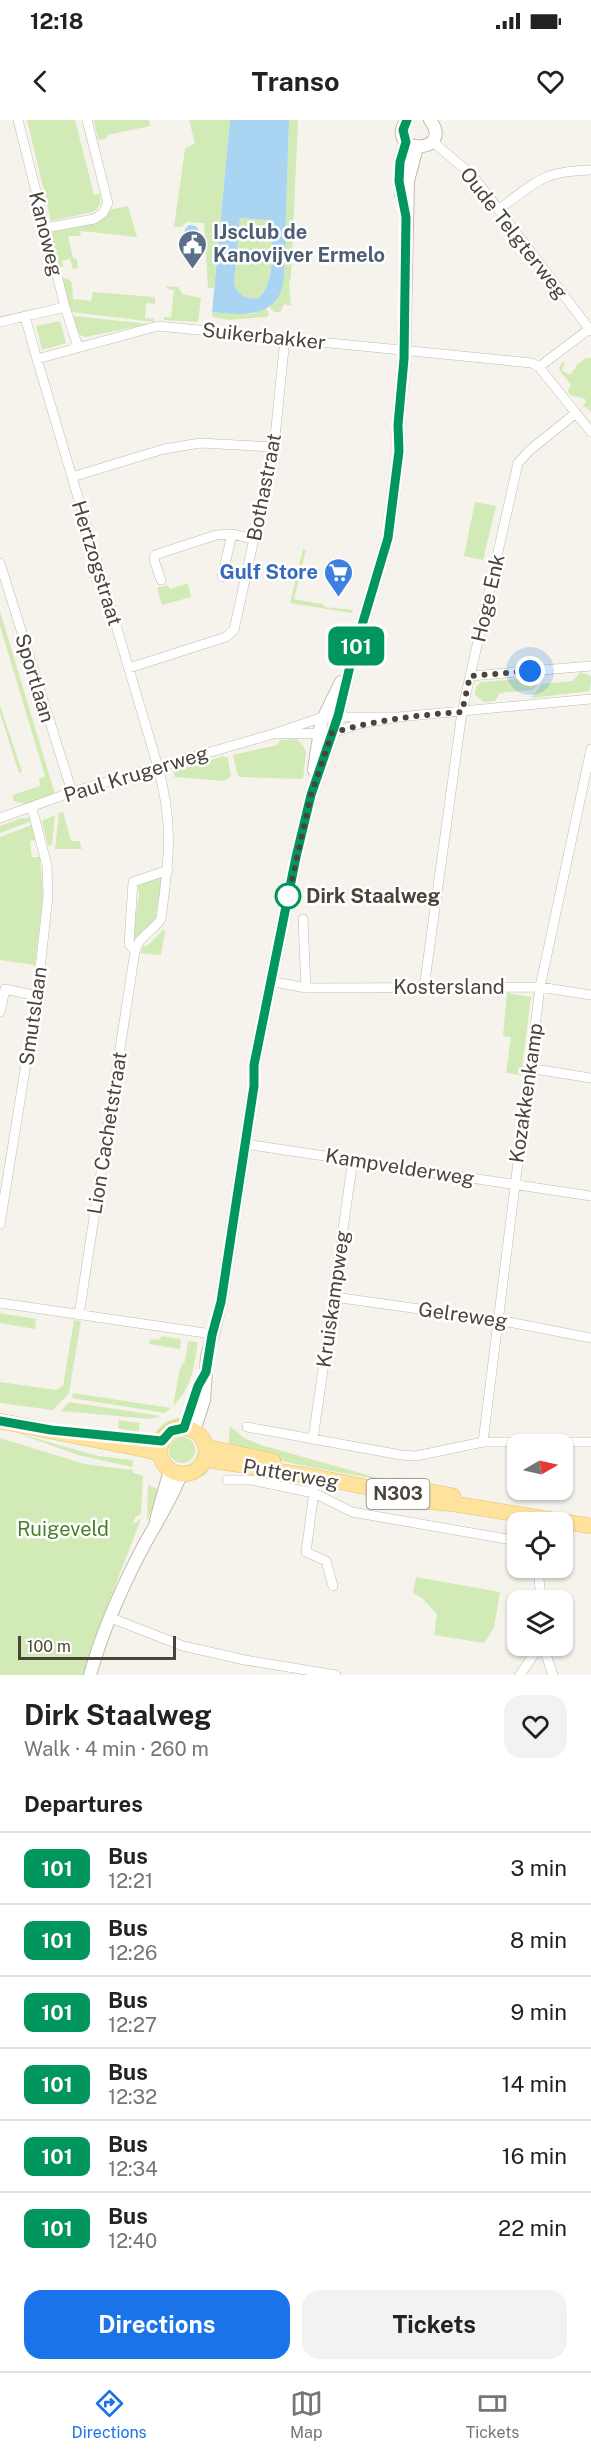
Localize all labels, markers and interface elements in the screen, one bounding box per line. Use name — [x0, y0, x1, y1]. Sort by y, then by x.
text: 12:18 — [30, 8, 84, 34]
icon: back — [24, 65, 57, 98]
text: Transo — [252, 65, 339, 97]
icon: heart — [534, 65, 567, 98]
street label: Oude Telgterweg — [455, 162, 573, 304]
street label: Kanoweg — [24, 189, 68, 279]
place label: IJsclub de Kanovijver Ermelo — [213, 220, 385, 267]
public building icon: IJsclub de Kanovijver Ermelo — [176, 228, 208, 270]
street label: Suikerbakker — [201, 318, 327, 354]
street label: Bothastraat — [242, 431, 286, 543]
street label: Hertzogstraat — [67, 498, 127, 628]
street label: Hoge Enk — [466, 552, 510, 644]
supermarket icon: Gulf Store — [323, 556, 355, 598]
place label: Gulf Store — [219, 560, 318, 584]
line badge: 101 — [322, 626, 391, 666]
street label: Sportlaan — [10, 631, 60, 725]
text: 101 — [340, 634, 372, 659]
your location — [515, 656, 545, 686]
street label: Paul Krugerweg — [61, 741, 211, 807]
marker: Dirk Staalweg — [275, 883, 301, 909]
place label: Dirk Staalweg — [306, 884, 441, 908]
street label: Smutslaan — [14, 965, 52, 1067]
street label: Kostersland — [393, 975, 505, 999]
street label: Kozakkenkamp — [504, 1022, 548, 1164]
street label: Lion Cachetstraat — [82, 1050, 132, 1216]
street label: Kampvelderweg — [324, 1143, 476, 1191]
street label: Kruiskampweg — [311, 1229, 355, 1369]
street label: Gelreweg — [417, 1297, 509, 1333]
north arrow — [507, 1434, 573, 1500]
map controls — [507, 1434, 573, 1656]
street label: Putterweg — [241, 1454, 341, 1494]
road number: N303 — [366, 1479, 430, 1509]
button: locate — [507, 1512, 573, 1578]
park label: Ruigeveld — [17, 1517, 109, 1541]
button: layers — [507, 1590, 573, 1656]
scale bar — [18, 1633, 176, 1660]
text: 100 m — [27, 1637, 71, 1656]
button: heart — [504, 1695, 567, 1758]
text: Dirk Staalweg — [24, 1698, 212, 1731]
text: Walk · 4 min · 260 m — [24, 1737, 209, 1761]
text: Departures — [24, 1791, 143, 1817]
text: Bus — [108, 1843, 148, 1869]
text: 3 min — [510, 1855, 567, 1881]
text: 101 — [41, 1856, 73, 1881]
text: 12:21 — [108, 1869, 153, 1893]
text: Bus — [108, 1915, 148, 1941]
text: 8 min — [510, 1927, 567, 1953]
text: 101 — [41, 1928, 73, 1953]
text: 12:26 — [108, 1941, 157, 1965]
text: Bus — [108, 1987, 148, 2013]
text: 9 min — [511, 1999, 567, 2025]
text: 101 — [41, 2000, 73, 2025]
text: 12:27 — [108, 2013, 157, 2037]
text: Bus — [108, 2059, 148, 2085]
text: 14 min — [502, 2071, 567, 2097]
text: 101 — [41, 2072, 73, 2097]
text: 12:32 — [108, 2085, 157, 2109]
text: Bus — [108, 2131, 148, 2157]
text: 16 min — [502, 2143, 567, 2169]
text: 101 — [41, 2144, 73, 2169]
text: 12:34 — [108, 2157, 158, 2181]
text: Bus — [108, 2203, 148, 2229]
text: 22 min — [498, 2215, 567, 2241]
text: 101 — [41, 2216, 73, 2241]
text: 12:40 — [108, 2229, 157, 2253]
button: Directions — [24, 2290, 290, 2359]
button: Tickets — [302, 2290, 567, 2359]
tab: Directions — [72, 2387, 147, 2442]
tab: Map — [290, 2387, 323, 2442]
tab: Tickets — [466, 2387, 519, 2442]

